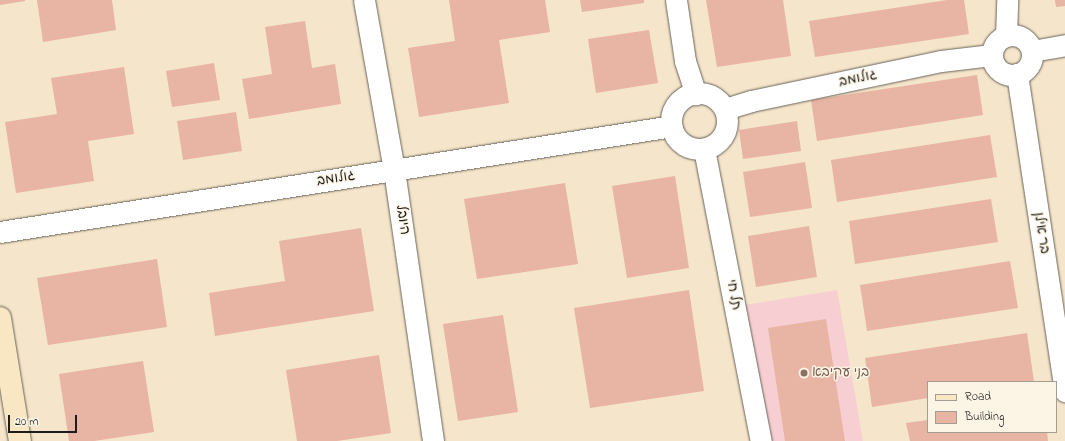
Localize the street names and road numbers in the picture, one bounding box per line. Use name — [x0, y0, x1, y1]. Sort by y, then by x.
street label: גולומב — [837, 67, 879, 91]
street label: גולומב — [316, 168, 356, 190]
street label: היובל — [392, 204, 412, 236]
street label: בר אילן — [1029, 211, 1053, 255]
street label: תל חי — [722, 278, 744, 312]

